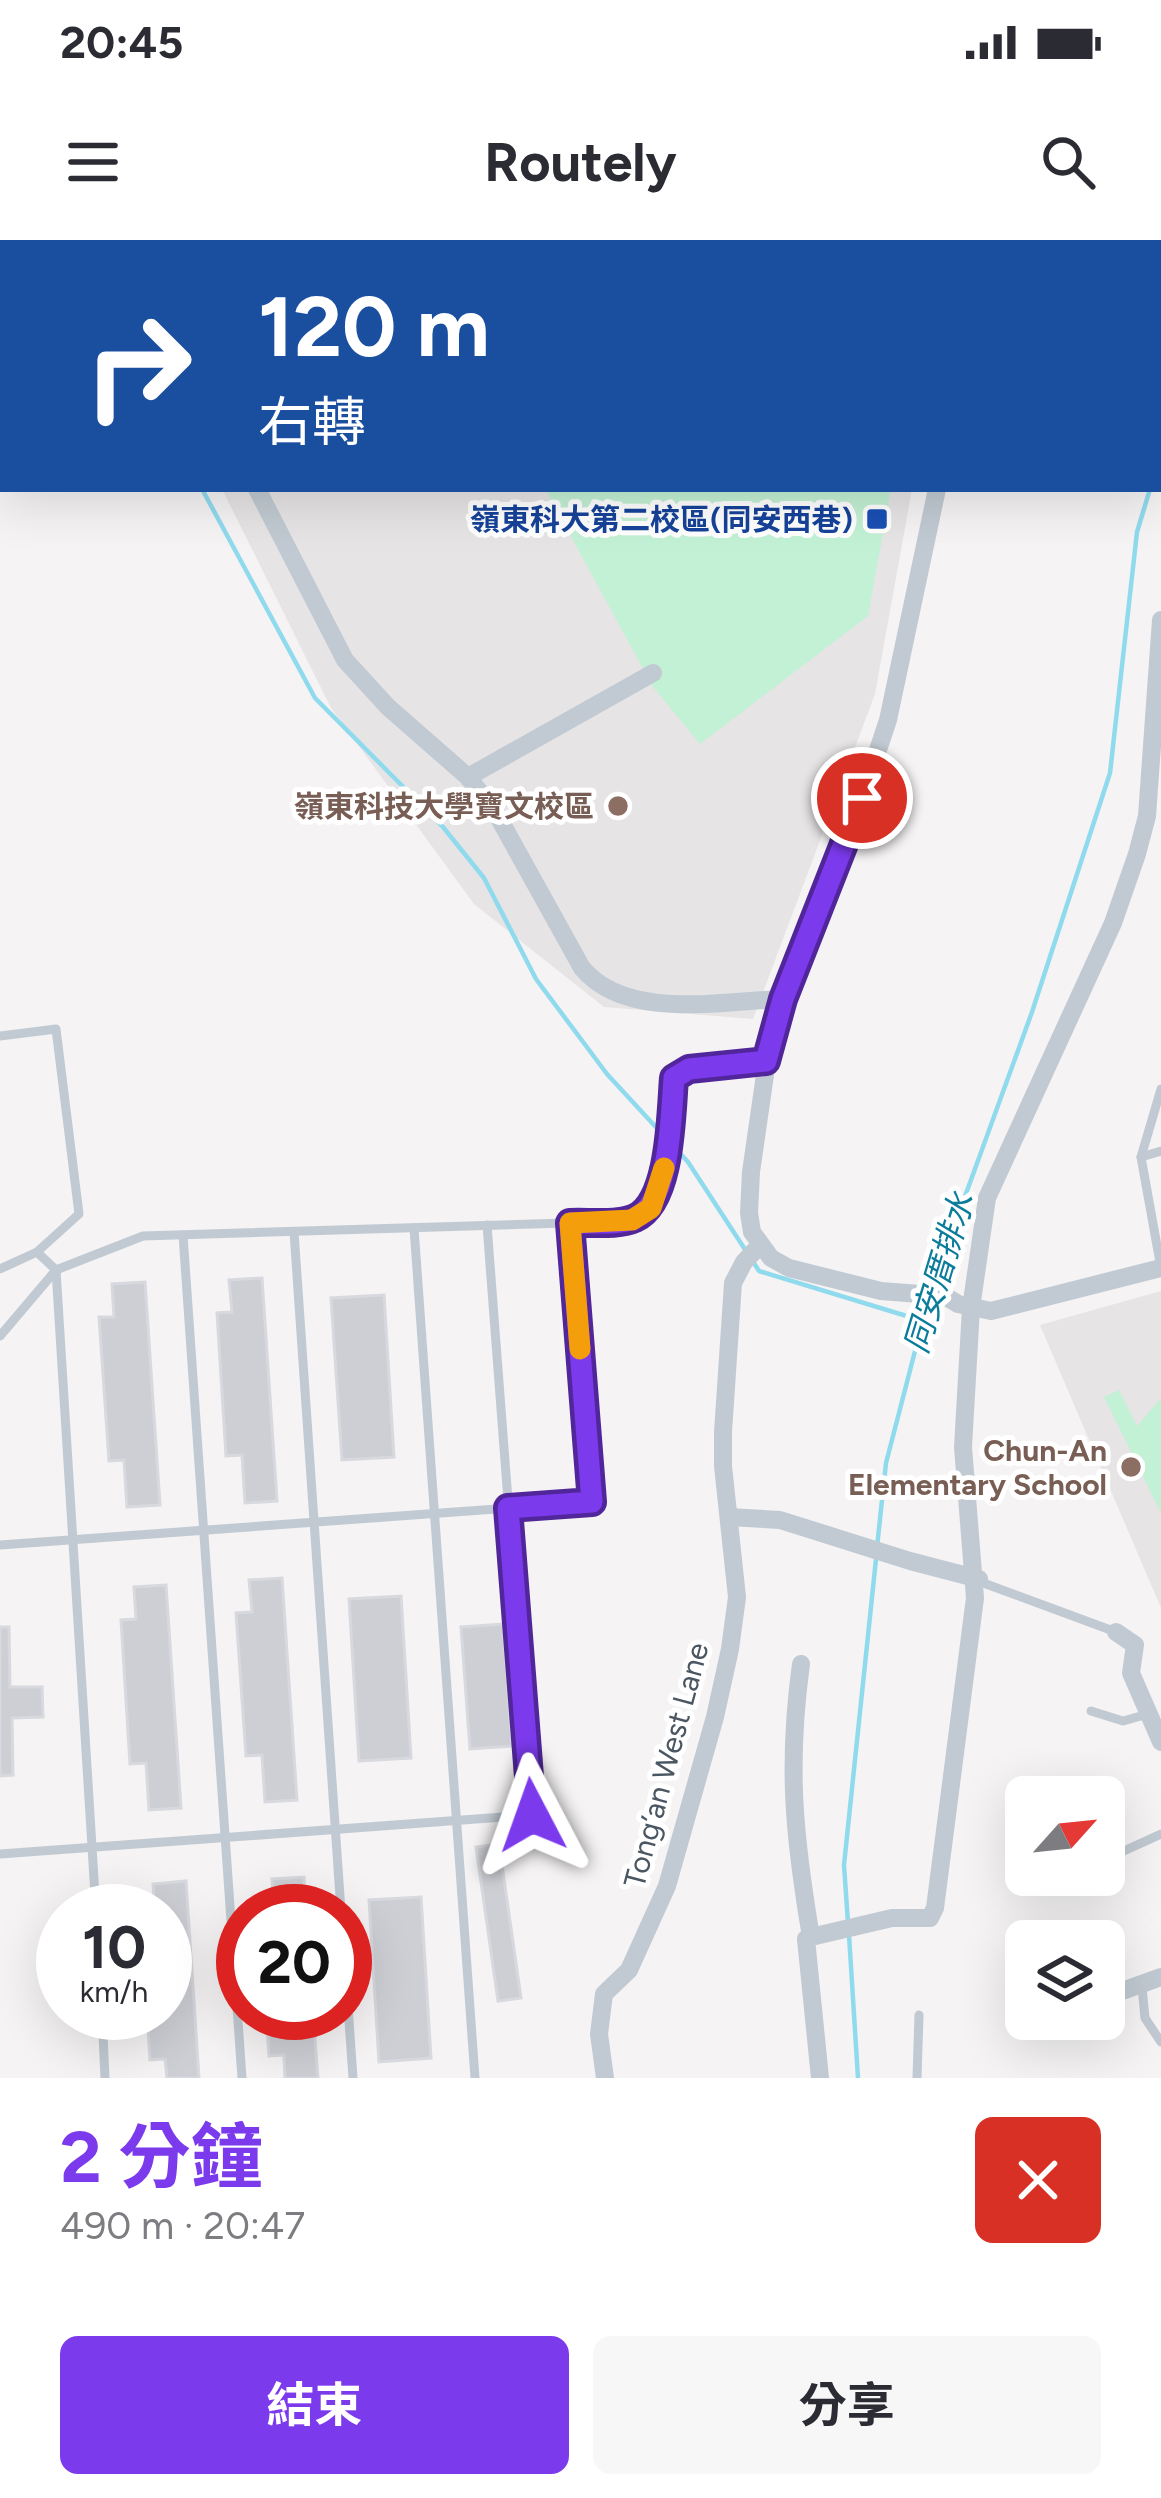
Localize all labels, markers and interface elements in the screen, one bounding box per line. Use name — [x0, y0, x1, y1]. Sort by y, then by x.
text: 20:45 — [60, 15, 183, 69]
icon: menu — [60, 129, 126, 195]
icon: search — [1035, 129, 1101, 195]
text: Routely — [484, 130, 677, 195]
text: 120 m — [258, 276, 490, 377]
icon: right — [60, 288, 216, 444]
text: 右轉 — [258, 390, 366, 455]
place label: 嶺東科大第二校區(同安西巷) — [470, 501, 853, 538]
marker: 嶺東科大第二校區(同安西巷) — [864, 506, 890, 532]
pin — [811, 747, 913, 849]
icon: arrive — [829, 765, 895, 831]
place label: 嶺東科技大學寶文校區 — [294, 788, 594, 825]
marker: 嶺東科技大學寶文校區 — [605, 793, 631, 819]
water label: 同安厝排水 — [896, 1186, 982, 1358]
place label: Chun-An Elementary School — [848, 1432, 1107, 1503]
marker: Chun-An Elementary School — [1118, 1454, 1144, 1480]
street label: Tong’an West Lane — [616, 1638, 716, 1892]
position arrow — [469, 1752, 595, 1878]
north arrow — [1005, 1776, 1125, 1896]
map controls — [1005, 1776, 1125, 2040]
speed limit sign: 20 — [216, 1884, 372, 2040]
text: 10 — [82, 1911, 146, 1983]
button: layers — [1005, 1920, 1125, 2040]
text: km/h — [80, 1973, 148, 2010]
text: 2 分鐘 — [60, 2114, 263, 2200]
button: close — [975, 2117, 1101, 2243]
text: 490 m · 20:47 — [60, 2202, 305, 2249]
button: 結束 — [60, 2336, 569, 2474]
button: 分享 — [593, 2336, 1101, 2474]

